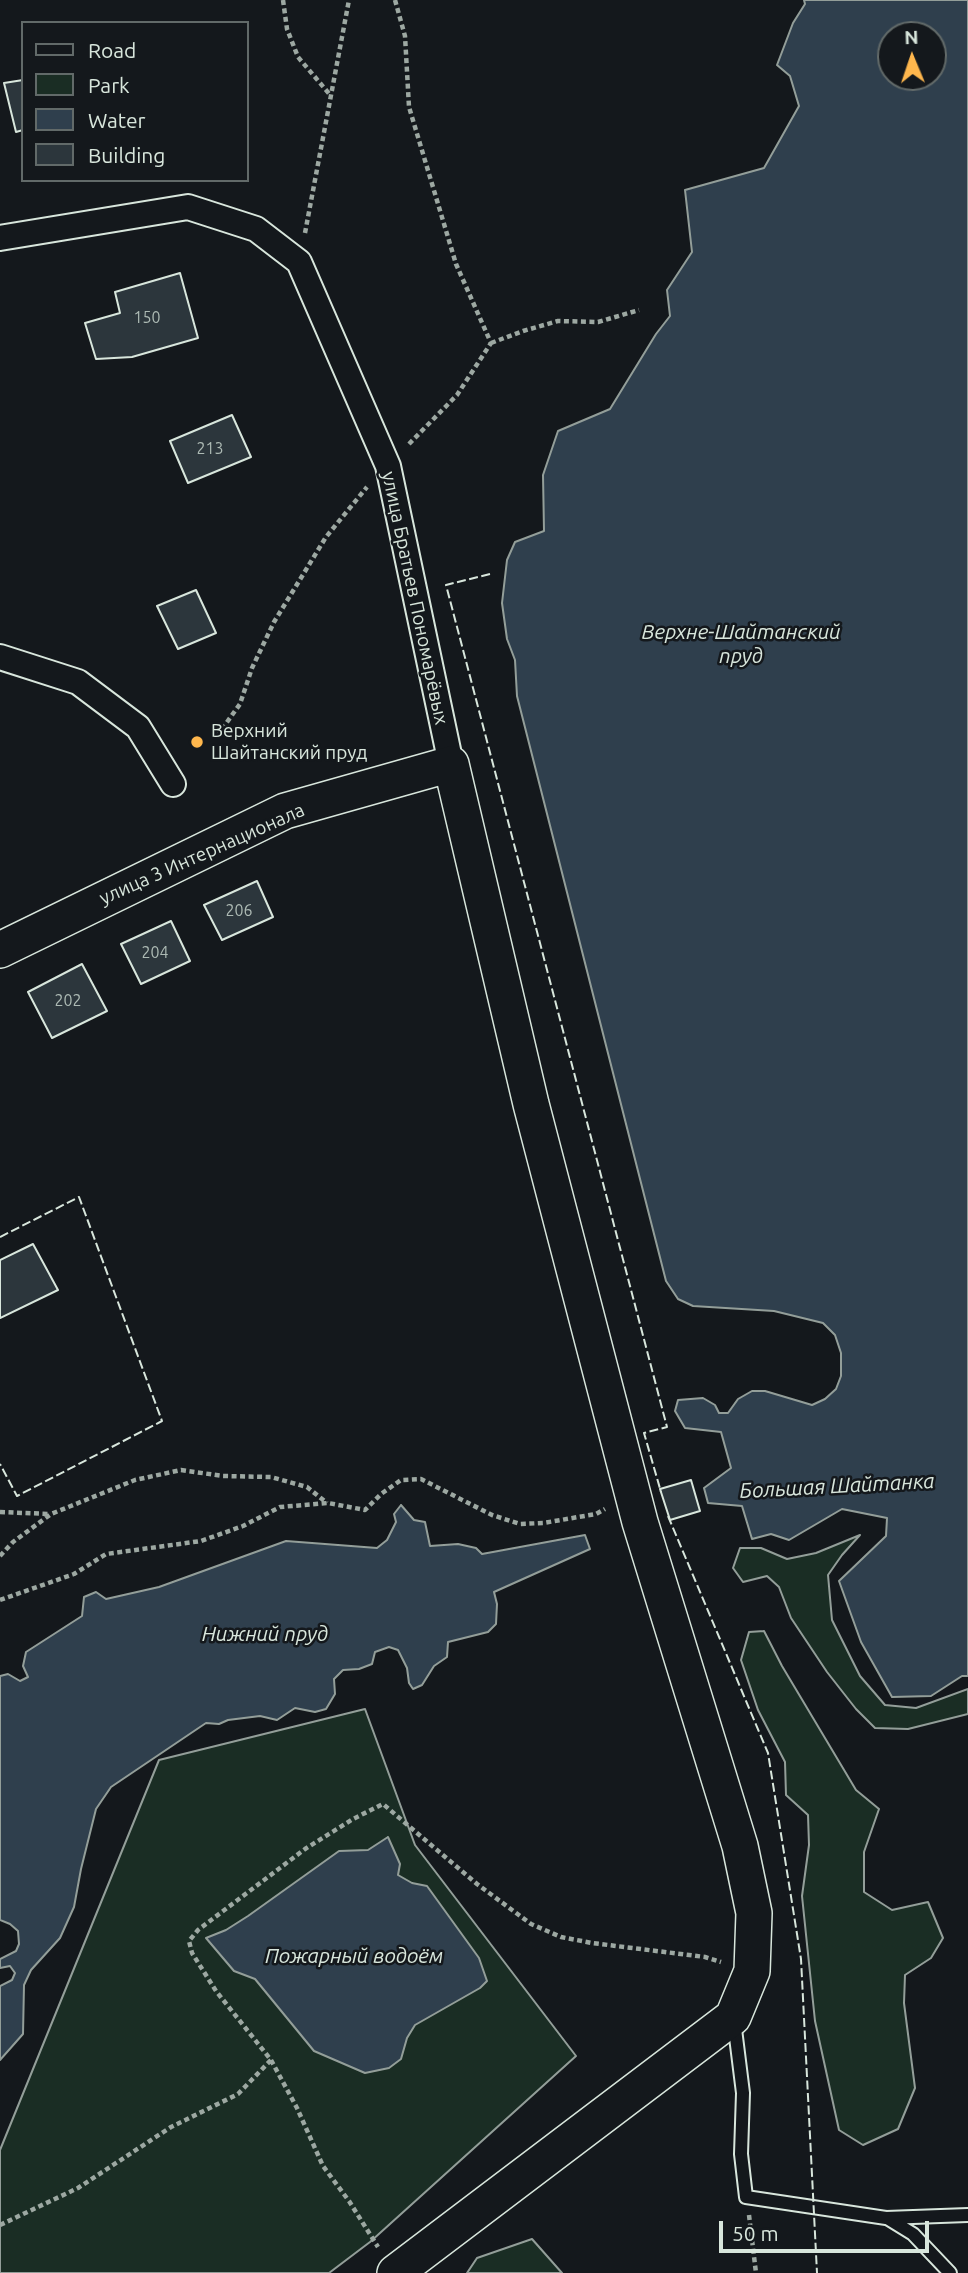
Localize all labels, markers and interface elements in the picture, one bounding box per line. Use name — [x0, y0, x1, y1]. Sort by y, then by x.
legend — [21, 21, 248, 182]
north arrow — [877, 21, 947, 91]
text: N — [904, 26, 919, 48]
text: Road — [88, 38, 136, 62]
text: Park — [88, 73, 130, 97]
text: Water — [88, 108, 146, 132]
text: Building — [88, 143, 165, 167]
house number: 150 — [133, 308, 161, 328]
house number: 213 — [196, 439, 224, 459]
street label: улица Братьев Пономарёвых — [377, 469, 453, 727]
water label: Верхне-Шайтанский пруд — [641, 619, 841, 669]
place label: Верхний Шайтанский пруд — [211, 720, 367, 764]
marker: Верхний Шайтанский пруд — [189, 734, 205, 750]
street label: улица 3 Интернационала — [96, 798, 308, 910]
house number: 206 — [225, 901, 253, 921]
house number: 204 — [141, 943, 169, 963]
house number: 202 — [54, 991, 82, 1011]
water label: Большая Шайтанка — [739, 1468, 935, 1504]
water label: Нижний пруд — [202, 1621, 328, 1647]
water label: Пожарный водоём — [265, 1943, 443, 1969]
scale bar — [723, 2206, 933, 2250]
text: 50 m — [732, 2221, 779, 2245]

